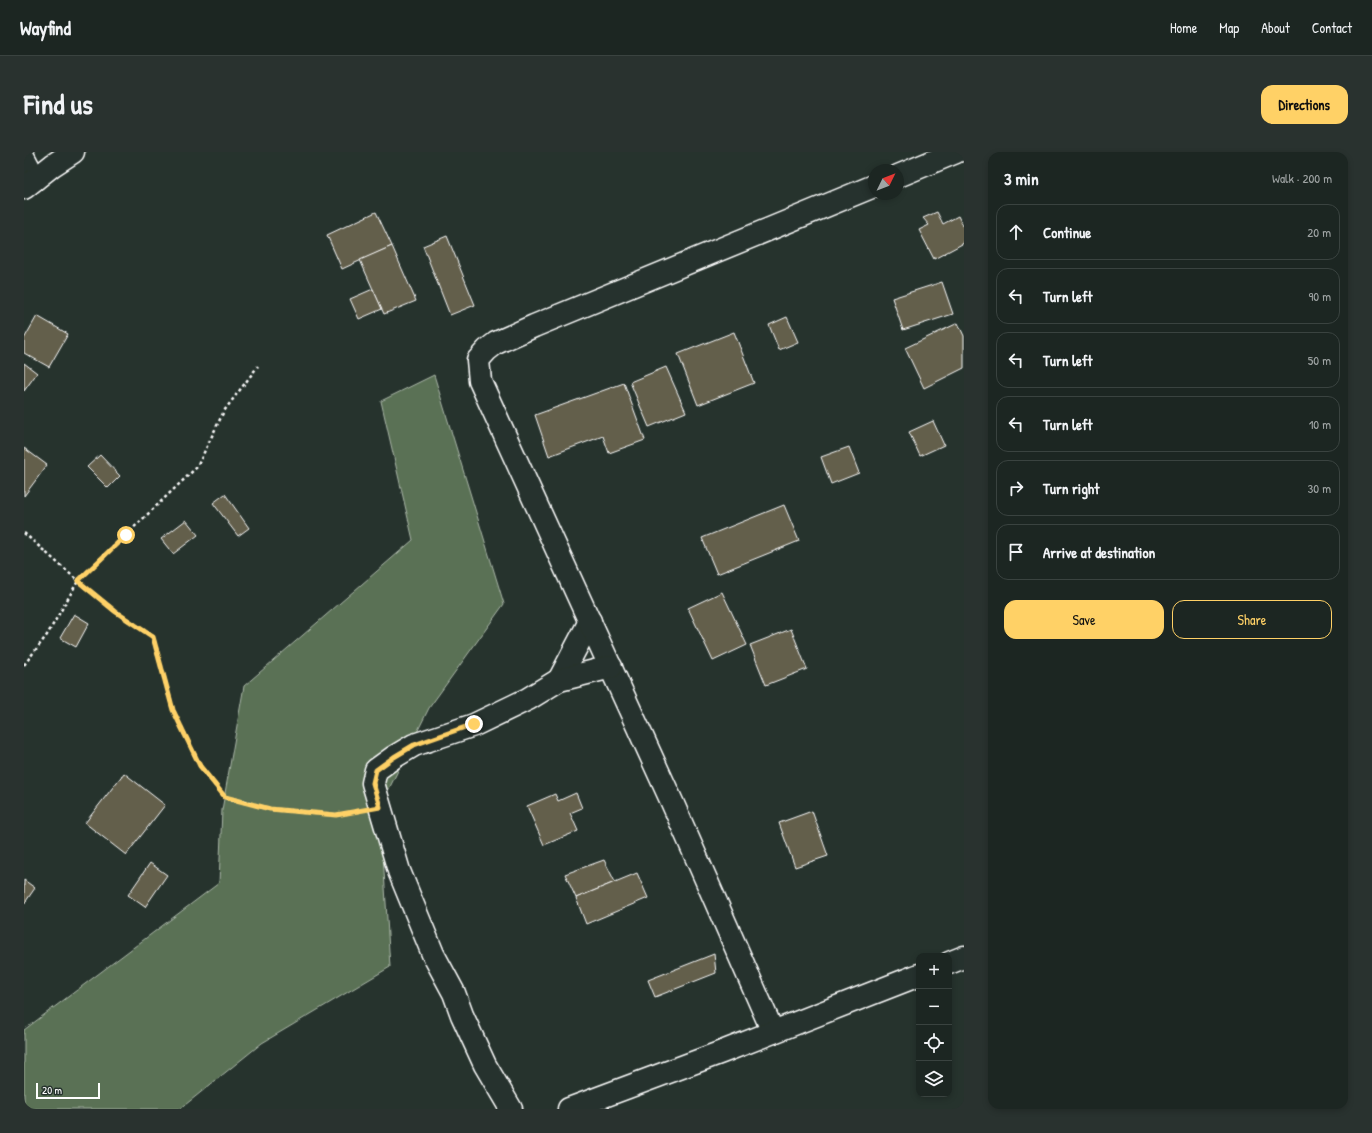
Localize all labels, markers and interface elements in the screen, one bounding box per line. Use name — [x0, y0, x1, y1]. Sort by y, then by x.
text: Wayfind — [20, 15, 71, 41]
text: Home — [1170, 18, 1197, 37]
text: Map — [1219, 18, 1239, 37]
text: About — [1261, 18, 1290, 37]
text: Contact — [1312, 18, 1352, 37]
text: Find us — [24, 85, 93, 123]
button: Directions — [1261, 85, 1348, 124]
north arrow — [868, 164, 904, 200]
text: 3 min — [1004, 167, 1039, 190]
text: Walk · 200 m — [1272, 169, 1332, 187]
icon: ahead — [1005, 221, 1027, 243]
text: Continue — [1043, 222, 1091, 243]
text: 20 m — [1307, 223, 1331, 241]
icon: left — [1005, 285, 1027, 307]
text: Turn left — [1043, 286, 1093, 307]
text: 90 m — [1309, 287, 1331, 305]
icon: left — [1005, 349, 1027, 371]
text: Turn left — [1043, 350, 1093, 371]
text: 50 m — [1308, 351, 1331, 369]
icon: left — [1005, 413, 1027, 435]
text: Turn left — [1043, 414, 1093, 435]
text: 10 m — [1309, 415, 1331, 433]
icon: right — [1005, 477, 1027, 499]
text: Turn right — [1043, 478, 1099, 499]
text: 30 m — [1308, 479, 1331, 497]
route start — [117, 526, 135, 544]
icon: arrive — [1005, 541, 1027, 563]
text: Arrive at destination — [1043, 542, 1155, 563]
button: Save — [1004, 600, 1164, 639]
button: Share — [1172, 600, 1332, 639]
route end — [465, 715, 483, 733]
map controls — [916, 953, 952, 1097]
button: + — [916, 953, 952, 989]
button: − — [916, 989, 952, 1025]
button: locate — [916, 1025, 952, 1061]
button: layers — [916, 1061, 952, 1097]
scale bar — [36, 1081, 100, 1100]
text: 20 m — [42, 1083, 62, 1097]

